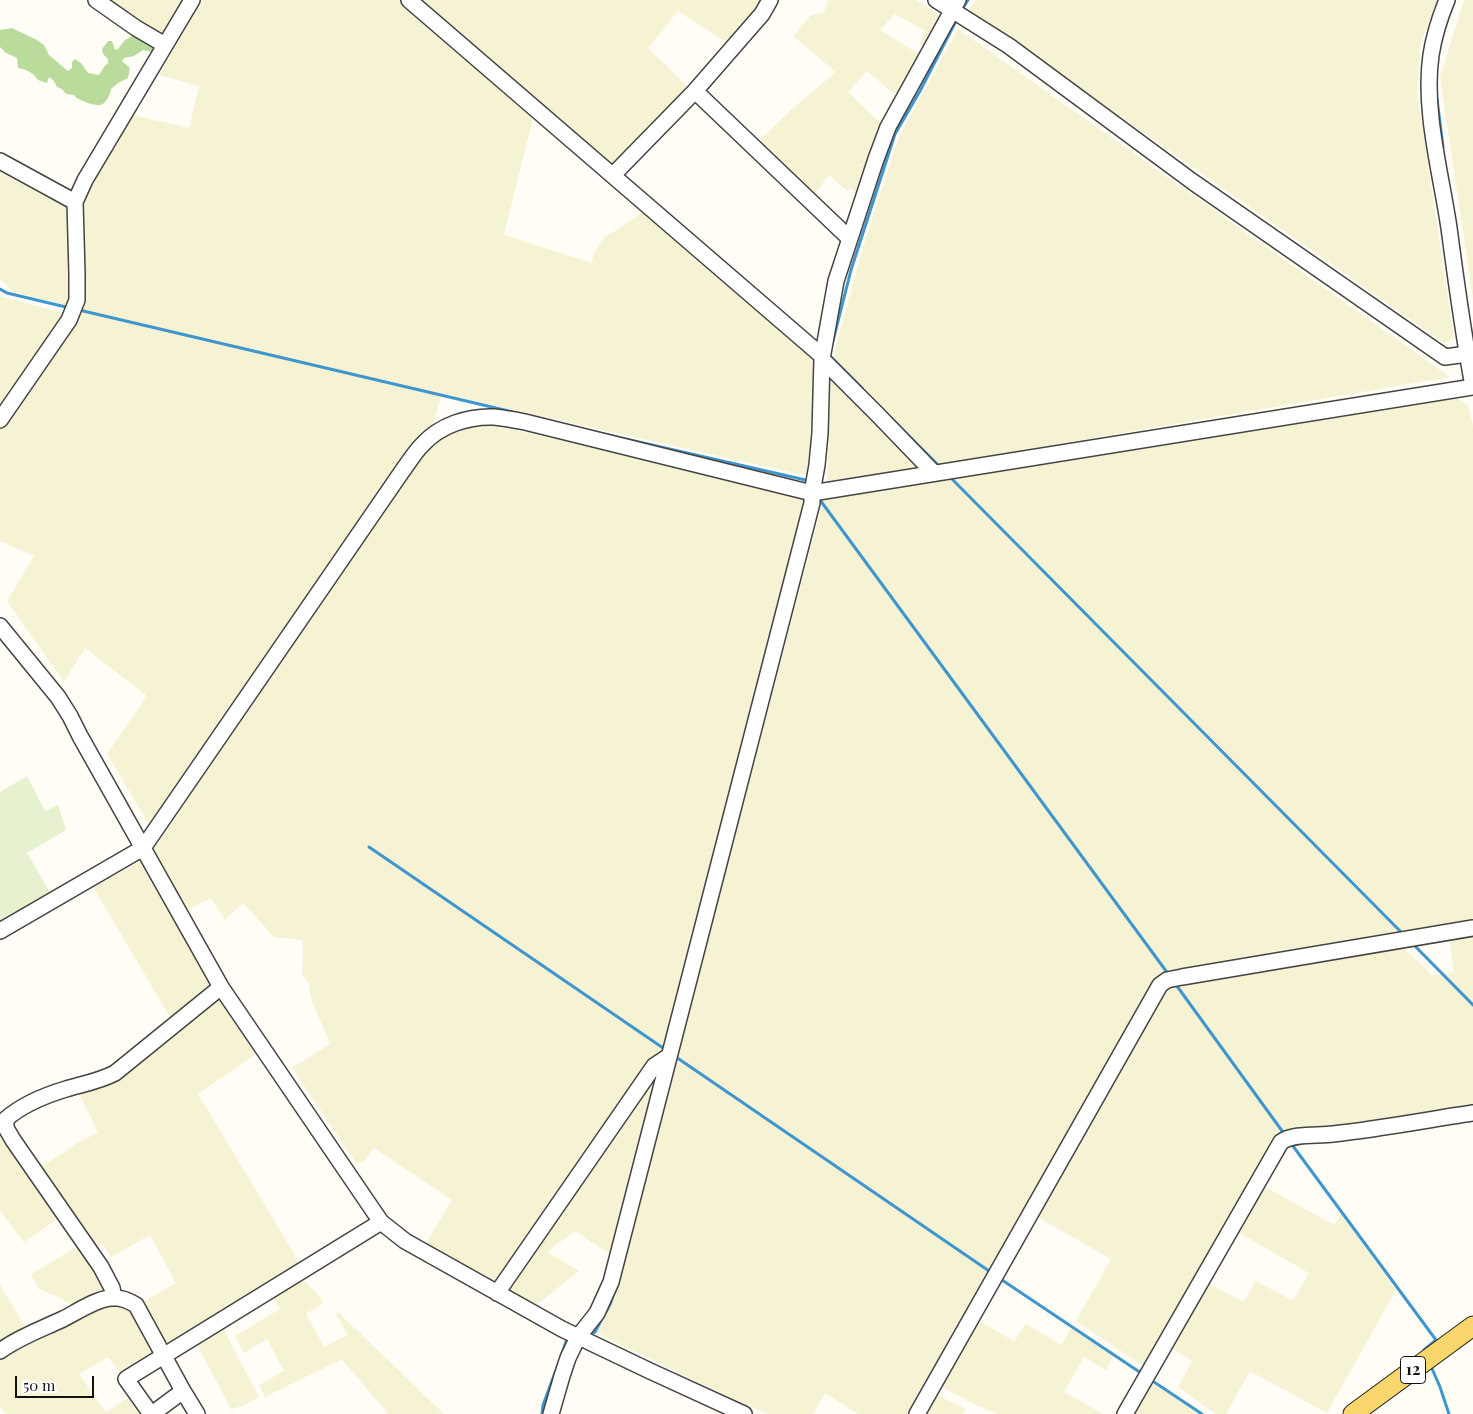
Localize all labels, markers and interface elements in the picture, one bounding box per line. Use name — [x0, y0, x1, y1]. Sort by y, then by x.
road number: 12 — [1400, 1356, 1426, 1384]
scale bar — [18, 1366, 96, 1398]
text: 50 m — [23, 1375, 55, 1395]

